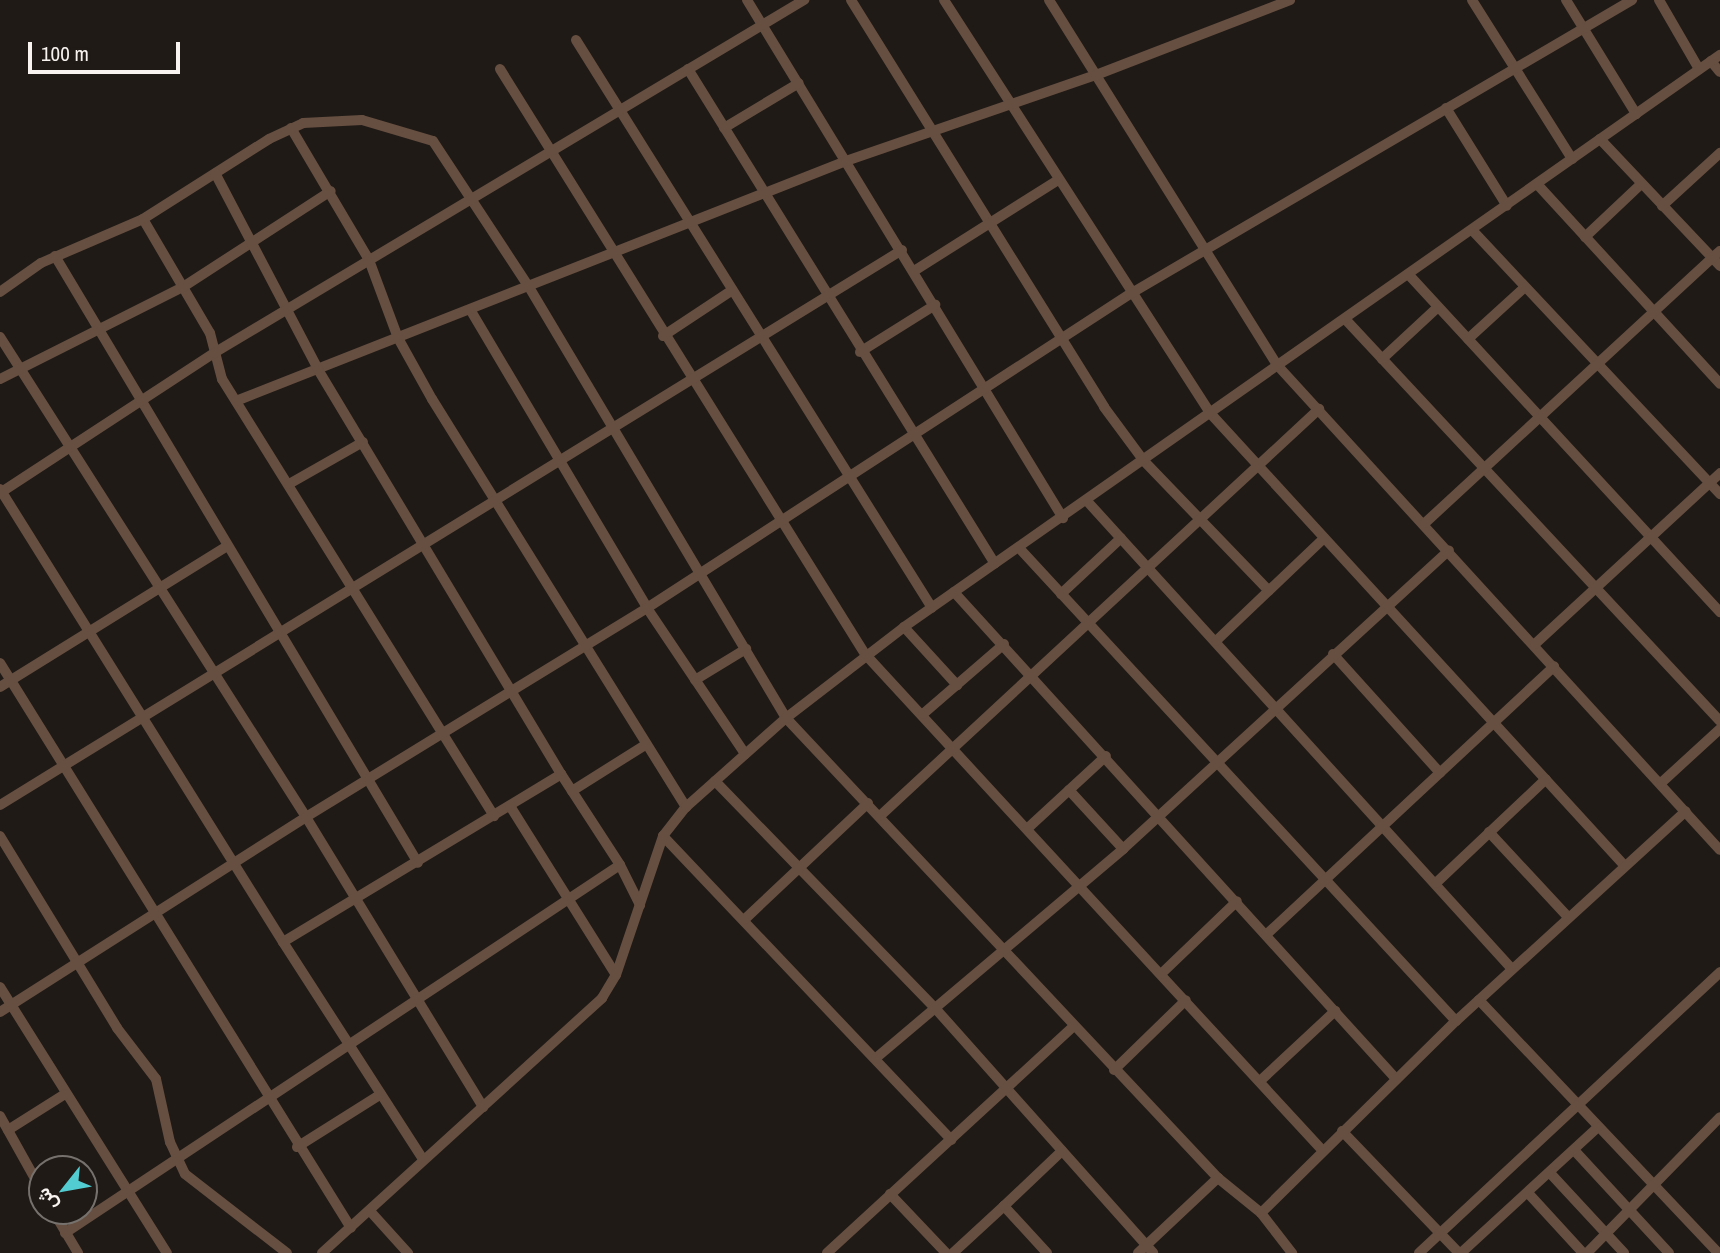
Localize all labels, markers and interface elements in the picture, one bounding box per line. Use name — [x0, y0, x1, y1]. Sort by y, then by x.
scale bar — [32, 28, 184, 72]
text: 100 m — [41, 39, 89, 68]
north arrow — [28, 1155, 98, 1225]
text: ش — [30, 1183, 64, 1216]

